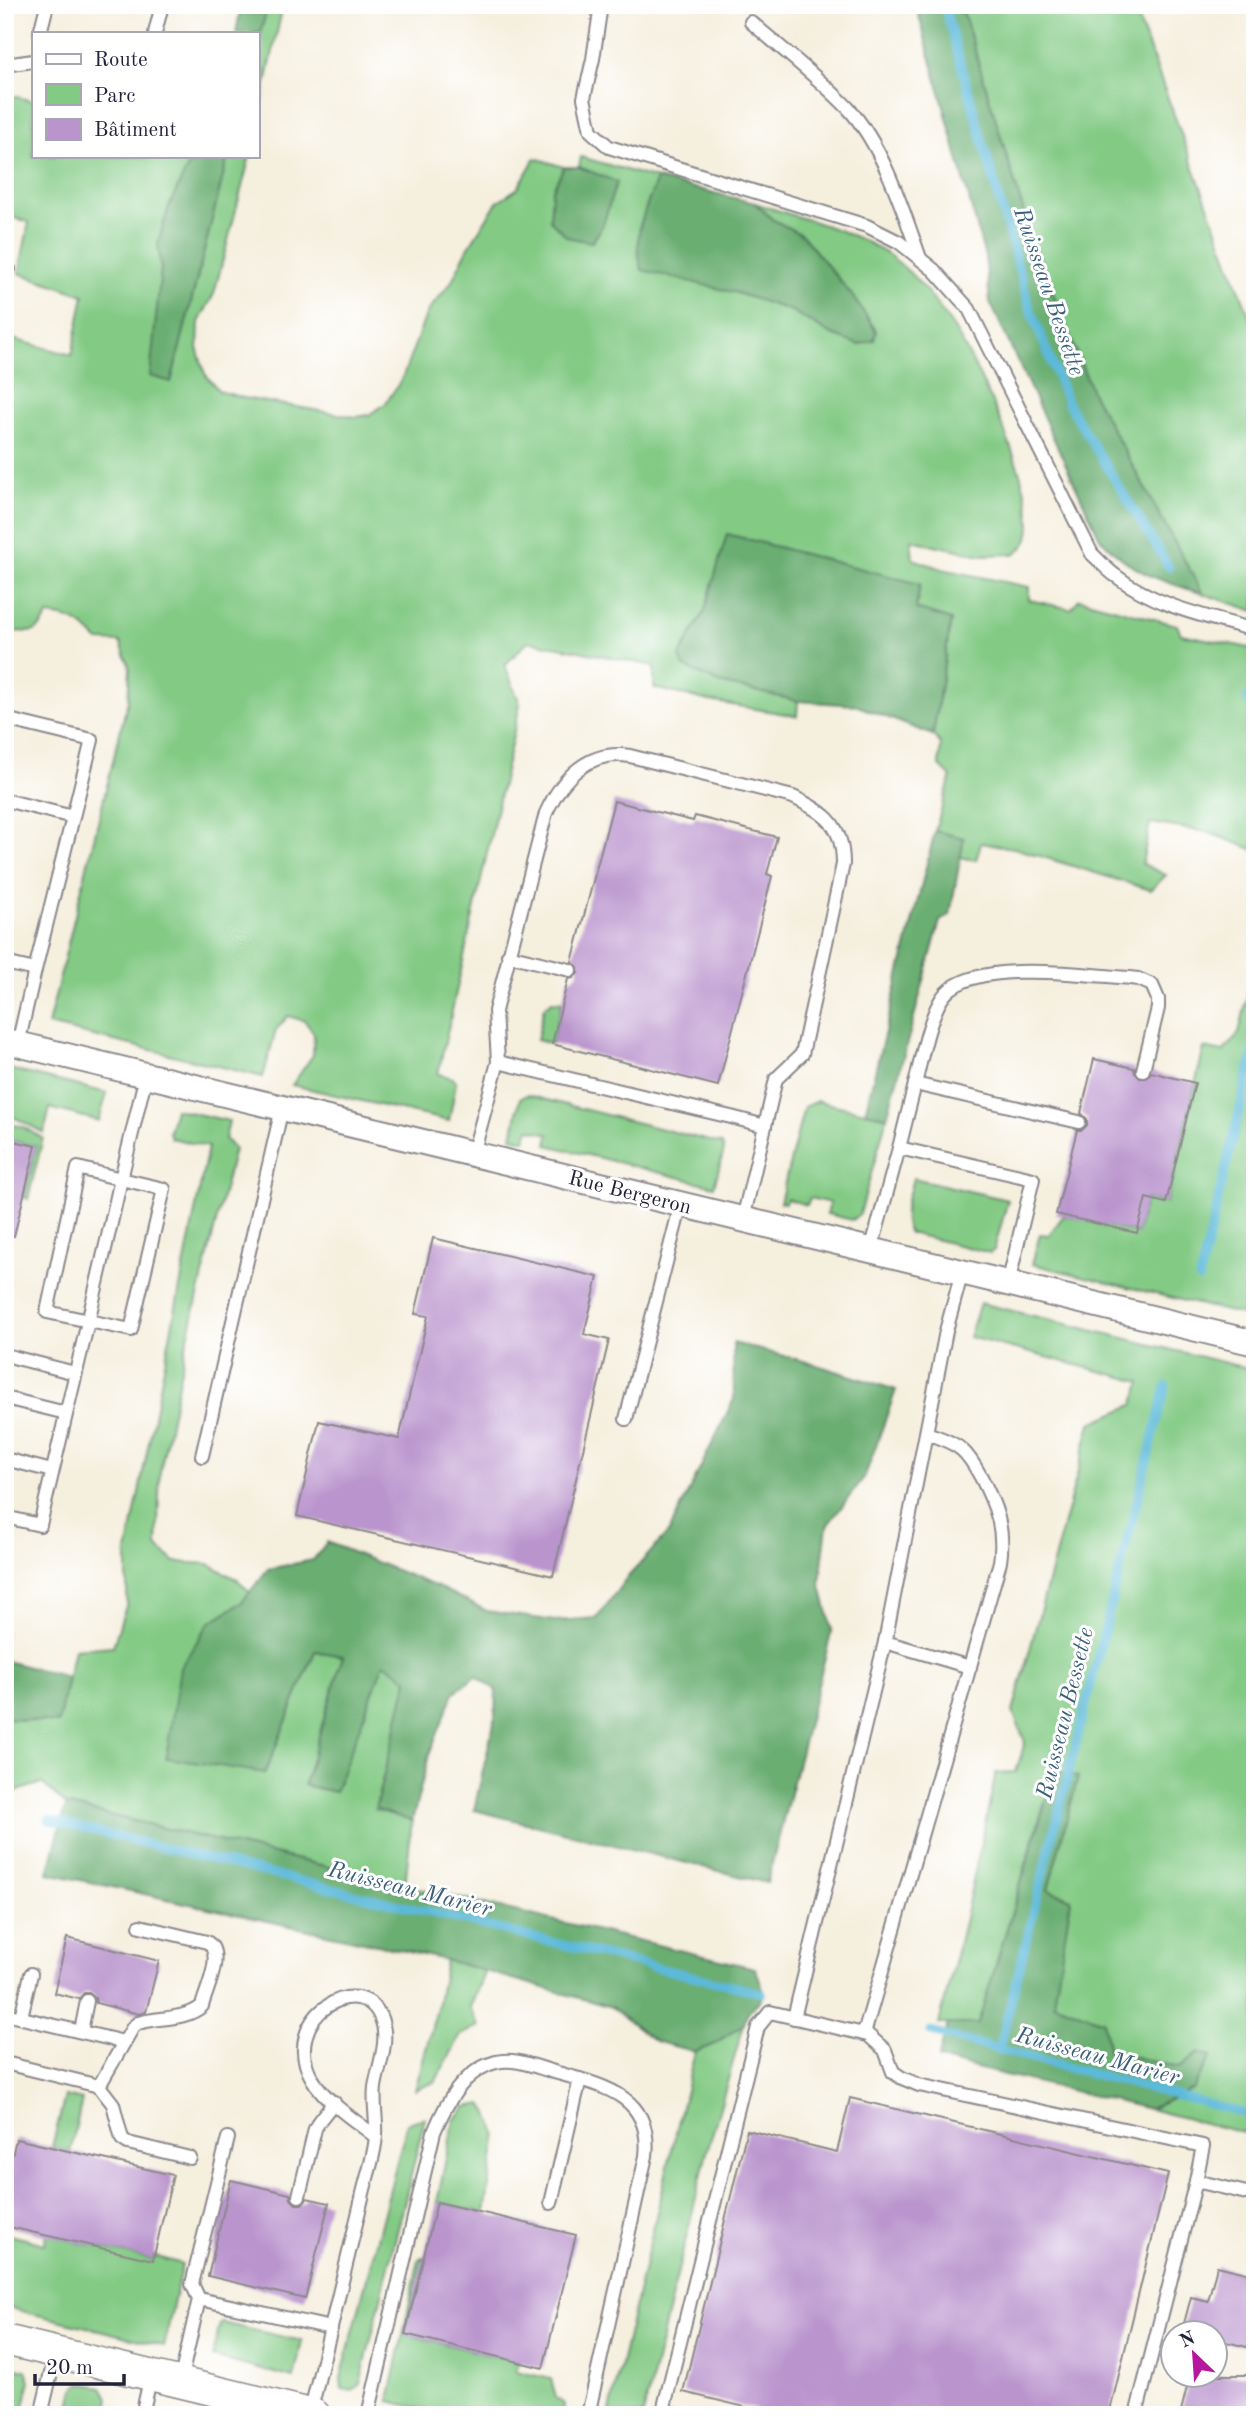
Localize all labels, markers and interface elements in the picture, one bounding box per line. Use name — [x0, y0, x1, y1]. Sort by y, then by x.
legend — [32, 32, 259, 158]
text: Route — [94, 50, 148, 71]
text: Parc — [94, 86, 136, 107]
text: Bâtiment — [94, 120, 177, 141]
water label: Ruisseau Bessette — [1009, 203, 1088, 379]
street label: Rue Bergeron — [566, 1168, 693, 1219]
water label: Ruisseau Bessette — [1033, 1625, 1098, 1803]
water label: Ruisseau Marier — [324, 1858, 495, 1921]
water label: Ruisseau Marier — [1013, 2023, 1183, 2090]
north arrow — [1158, 2318, 1228, 2388]
text: N — [1177, 2329, 1199, 2353]
scale bar — [35, 2343, 124, 2387]
text: 20 m — [46, 2358, 93, 2379]

